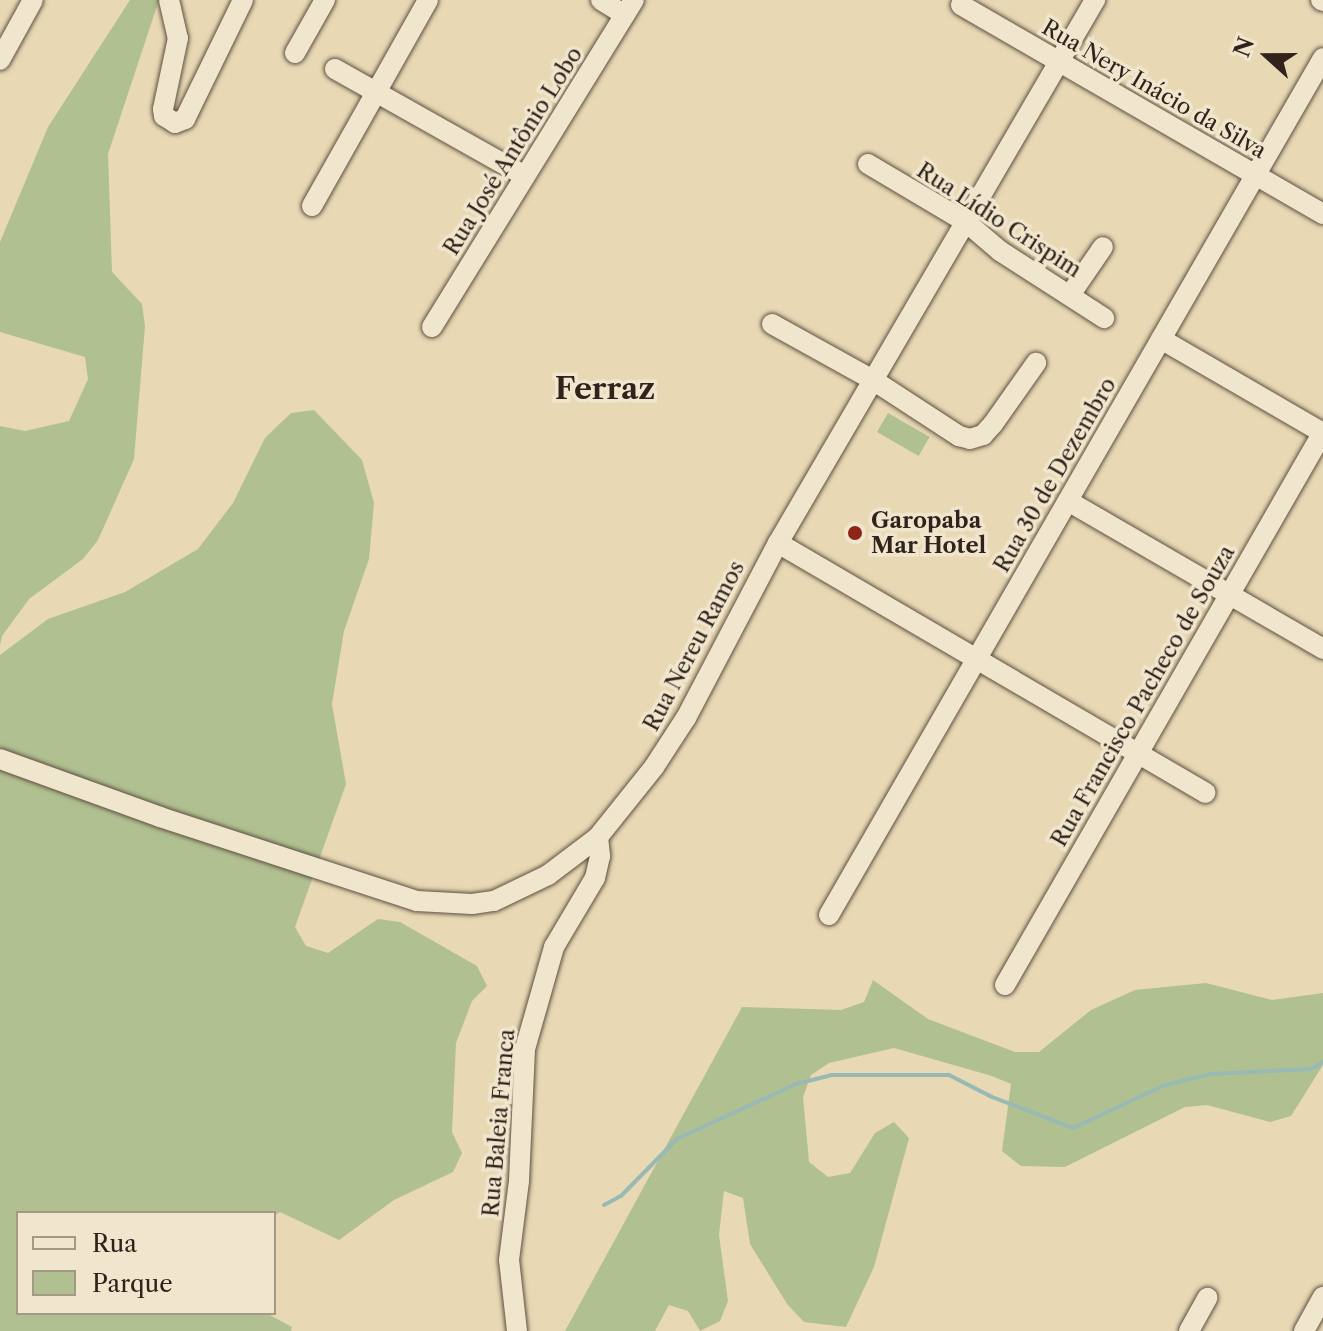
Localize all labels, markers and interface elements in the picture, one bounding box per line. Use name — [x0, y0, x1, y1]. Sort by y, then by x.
street label: Rua Nery Inácio da Silva — [1037, 14, 1271, 164]
north arrow — [1227, 16, 1307, 96]
street label: Rua José Antônio Lobo — [438, 42, 588, 260]
street label: Rua Lídio Crispim — [912, 157, 1086, 283]
district label: Ferraz — [555, 371, 655, 407]
street label: Rua 30 de Dezembro — [988, 373, 1122, 577]
place label: Garopaba Mar Hotel — [871, 507, 987, 558]
marker: Garopaba Mar Hotel — [846, 524, 864, 542]
street label: Rua Francisco Pacheco de Souza — [1046, 541, 1240, 851]
street label: Rua Nereu Ramos — [638, 556, 750, 736]
street label: Rua Baleia Franca — [478, 1028, 520, 1218]
legend — [16, 1211, 276, 1315]
text: Rua — [92, 1229, 137, 1258]
text: Parque — [92, 1269, 173, 1298]

